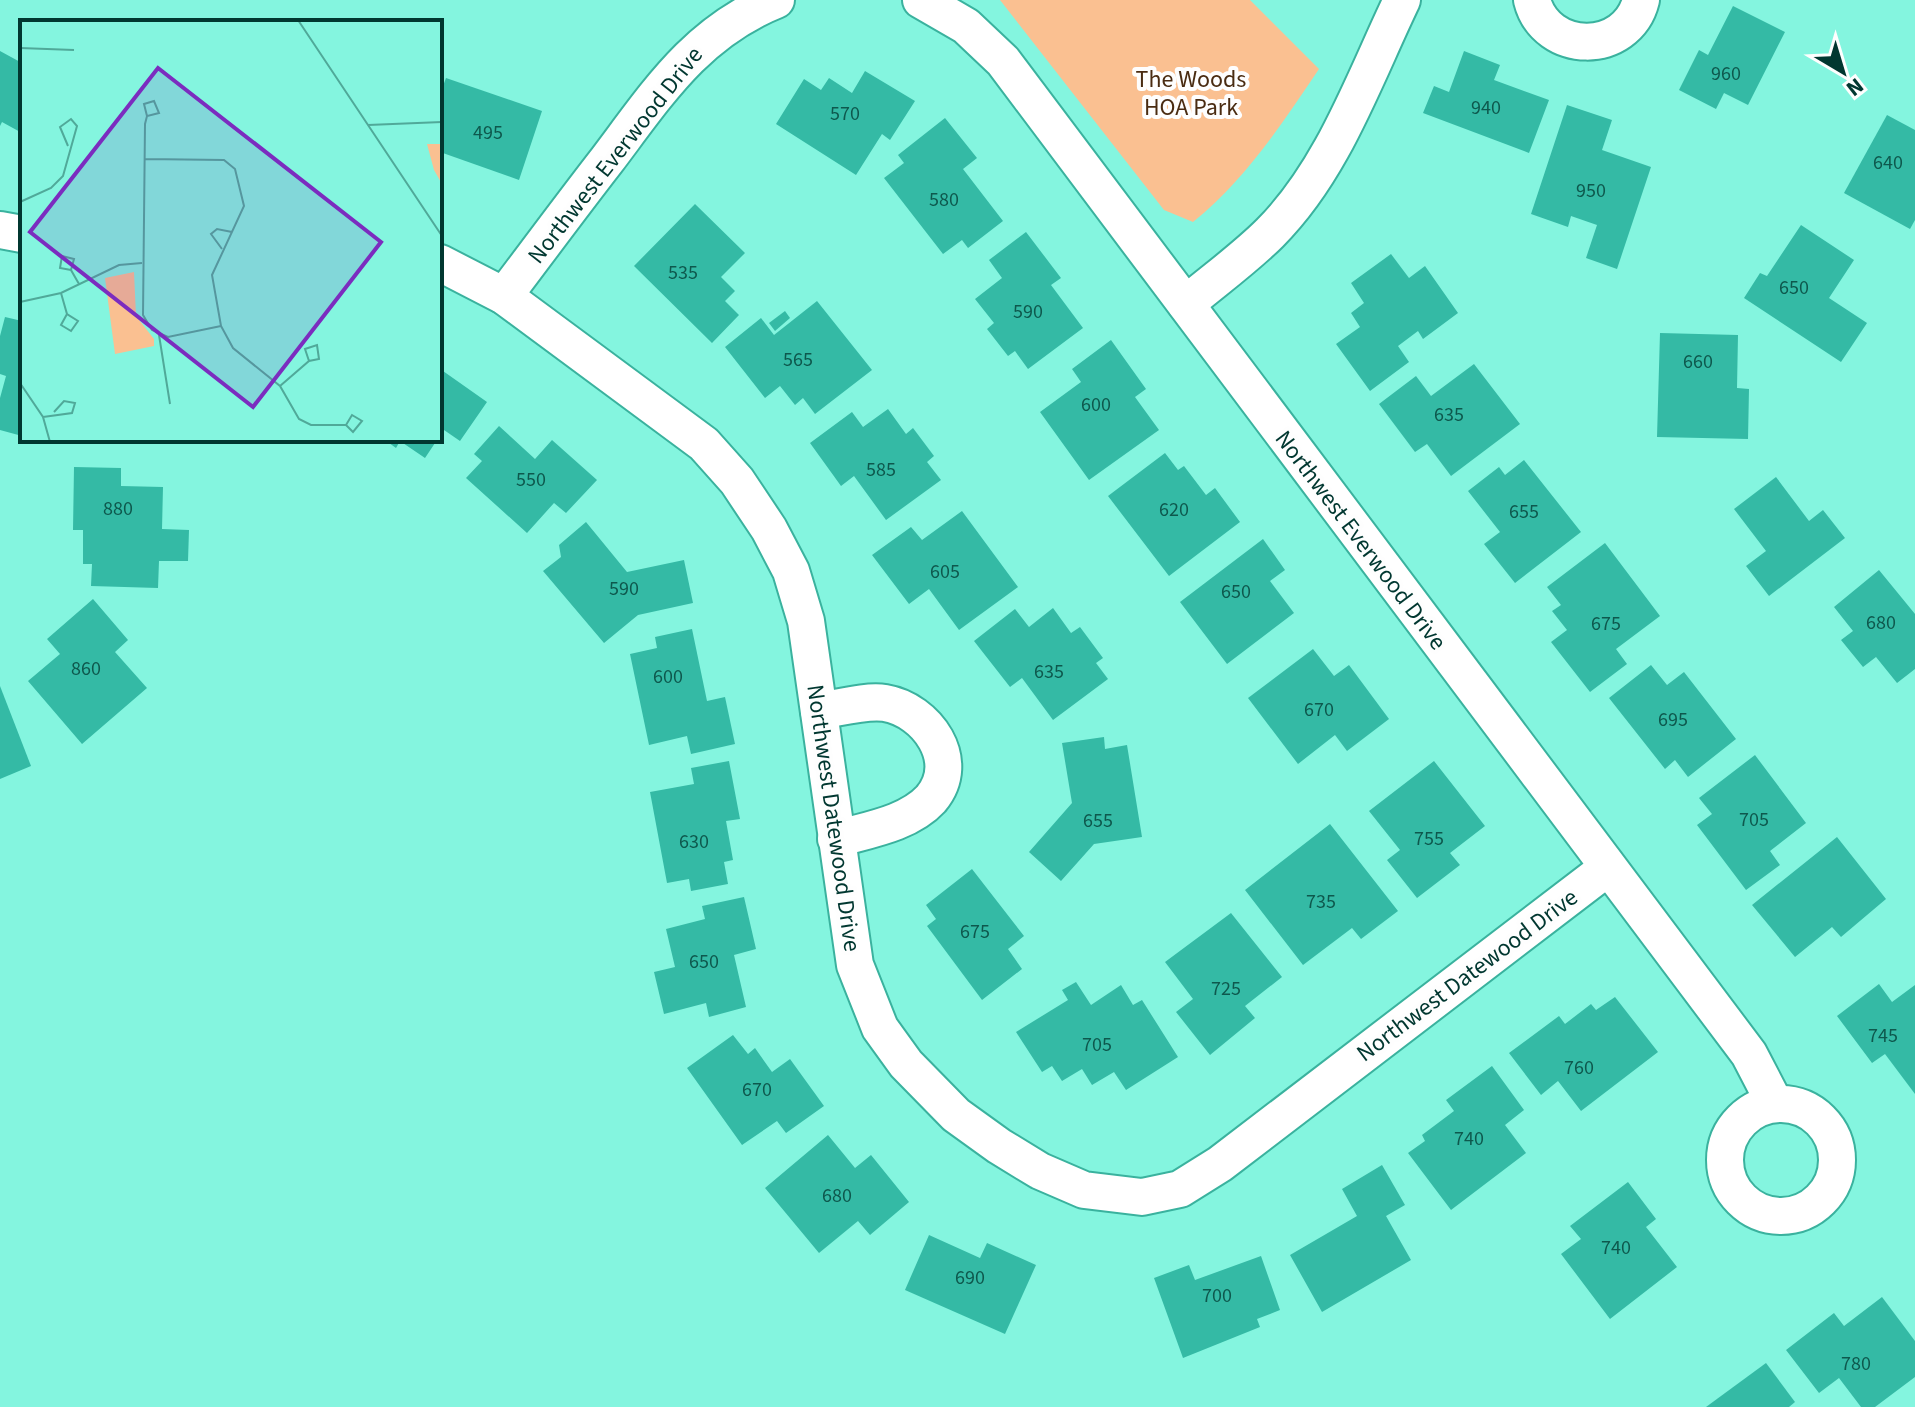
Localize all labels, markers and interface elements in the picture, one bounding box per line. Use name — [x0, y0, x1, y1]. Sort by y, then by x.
inset map — [20, 20, 442, 442]
north arrow — [1803, 32, 1883, 112]
street label: Northwest Everwood Drive — [519, 39, 711, 271]
house number: 960 — [1711, 60, 1741, 88]
park label: The Woods HOA Park — [1136, 62, 1246, 125]
text: N — [1839, 70, 1870, 104]
house number: 940 — [1471, 94, 1501, 122]
house number: 570 — [830, 100, 860, 128]
house number: 495 — [473, 119, 503, 147]
house number: 640 — [1873, 149, 1903, 177]
house number: 950 — [1576, 177, 1606, 205]
house number: 580 — [929, 186, 959, 214]
house number: 535 — [668, 259, 698, 287]
house number: 650 — [1779, 274, 1809, 302]
house number: 590 — [1013, 298, 1043, 326]
house number: 565 — [783, 346, 813, 374]
house number: 660 — [1683, 348, 1713, 376]
house number: 600 — [1081, 391, 1111, 419]
house number: 635 — [1434, 401, 1464, 429]
street label: Northwest Everwood Drive — [1266, 423, 1455, 658]
house number: 585 — [866, 456, 896, 484]
house number: 550 — [516, 466, 546, 494]
house number: 880 — [103, 495, 133, 523]
house number: 620 — [1159, 496, 1189, 524]
house number: 655 — [1509, 498, 1539, 526]
house number: 605 — [930, 558, 960, 586]
house number: 590 — [609, 575, 639, 603]
house number: 650 — [1221, 578, 1251, 606]
house number: 680 — [1866, 609, 1896, 637]
house number: 675 — [1591, 610, 1621, 638]
house number: 860 — [71, 655, 101, 683]
house number: 635 — [1034, 658, 1064, 686]
house number: 600 — [653, 663, 683, 691]
street label: Northwest Datewood Drive — [797, 682, 870, 954]
house number: 670 — [1304, 696, 1334, 724]
house number: 695 — [1658, 706, 1688, 734]
house number: 705 — [1739, 806, 1769, 834]
house number: 655 — [1083, 807, 1113, 835]
house number: 755 — [1414, 825, 1444, 853]
house number: 630 — [679, 828, 709, 856]
street label: Northwest Datewood Drive — [1349, 880, 1585, 1070]
house number: 735 — [1306, 888, 1336, 916]
house number: 675 — [960, 918, 990, 946]
house number: 650 — [689, 948, 719, 976]
house number: 725 — [1211, 975, 1241, 1003]
house number: 745 — [1868, 1022, 1898, 1050]
house number: 705 — [1082, 1031, 1112, 1059]
house number: 760 — [1564, 1054, 1594, 1082]
house number: 670 — [742, 1076, 772, 1104]
house number: 740 — [1454, 1125, 1484, 1153]
house number: 680 — [822, 1182, 852, 1210]
house number: 740 — [1601, 1234, 1631, 1262]
house number: 690 — [955, 1264, 985, 1292]
house number: 700 — [1202, 1282, 1232, 1310]
house number: 780 — [1841, 1350, 1871, 1378]

